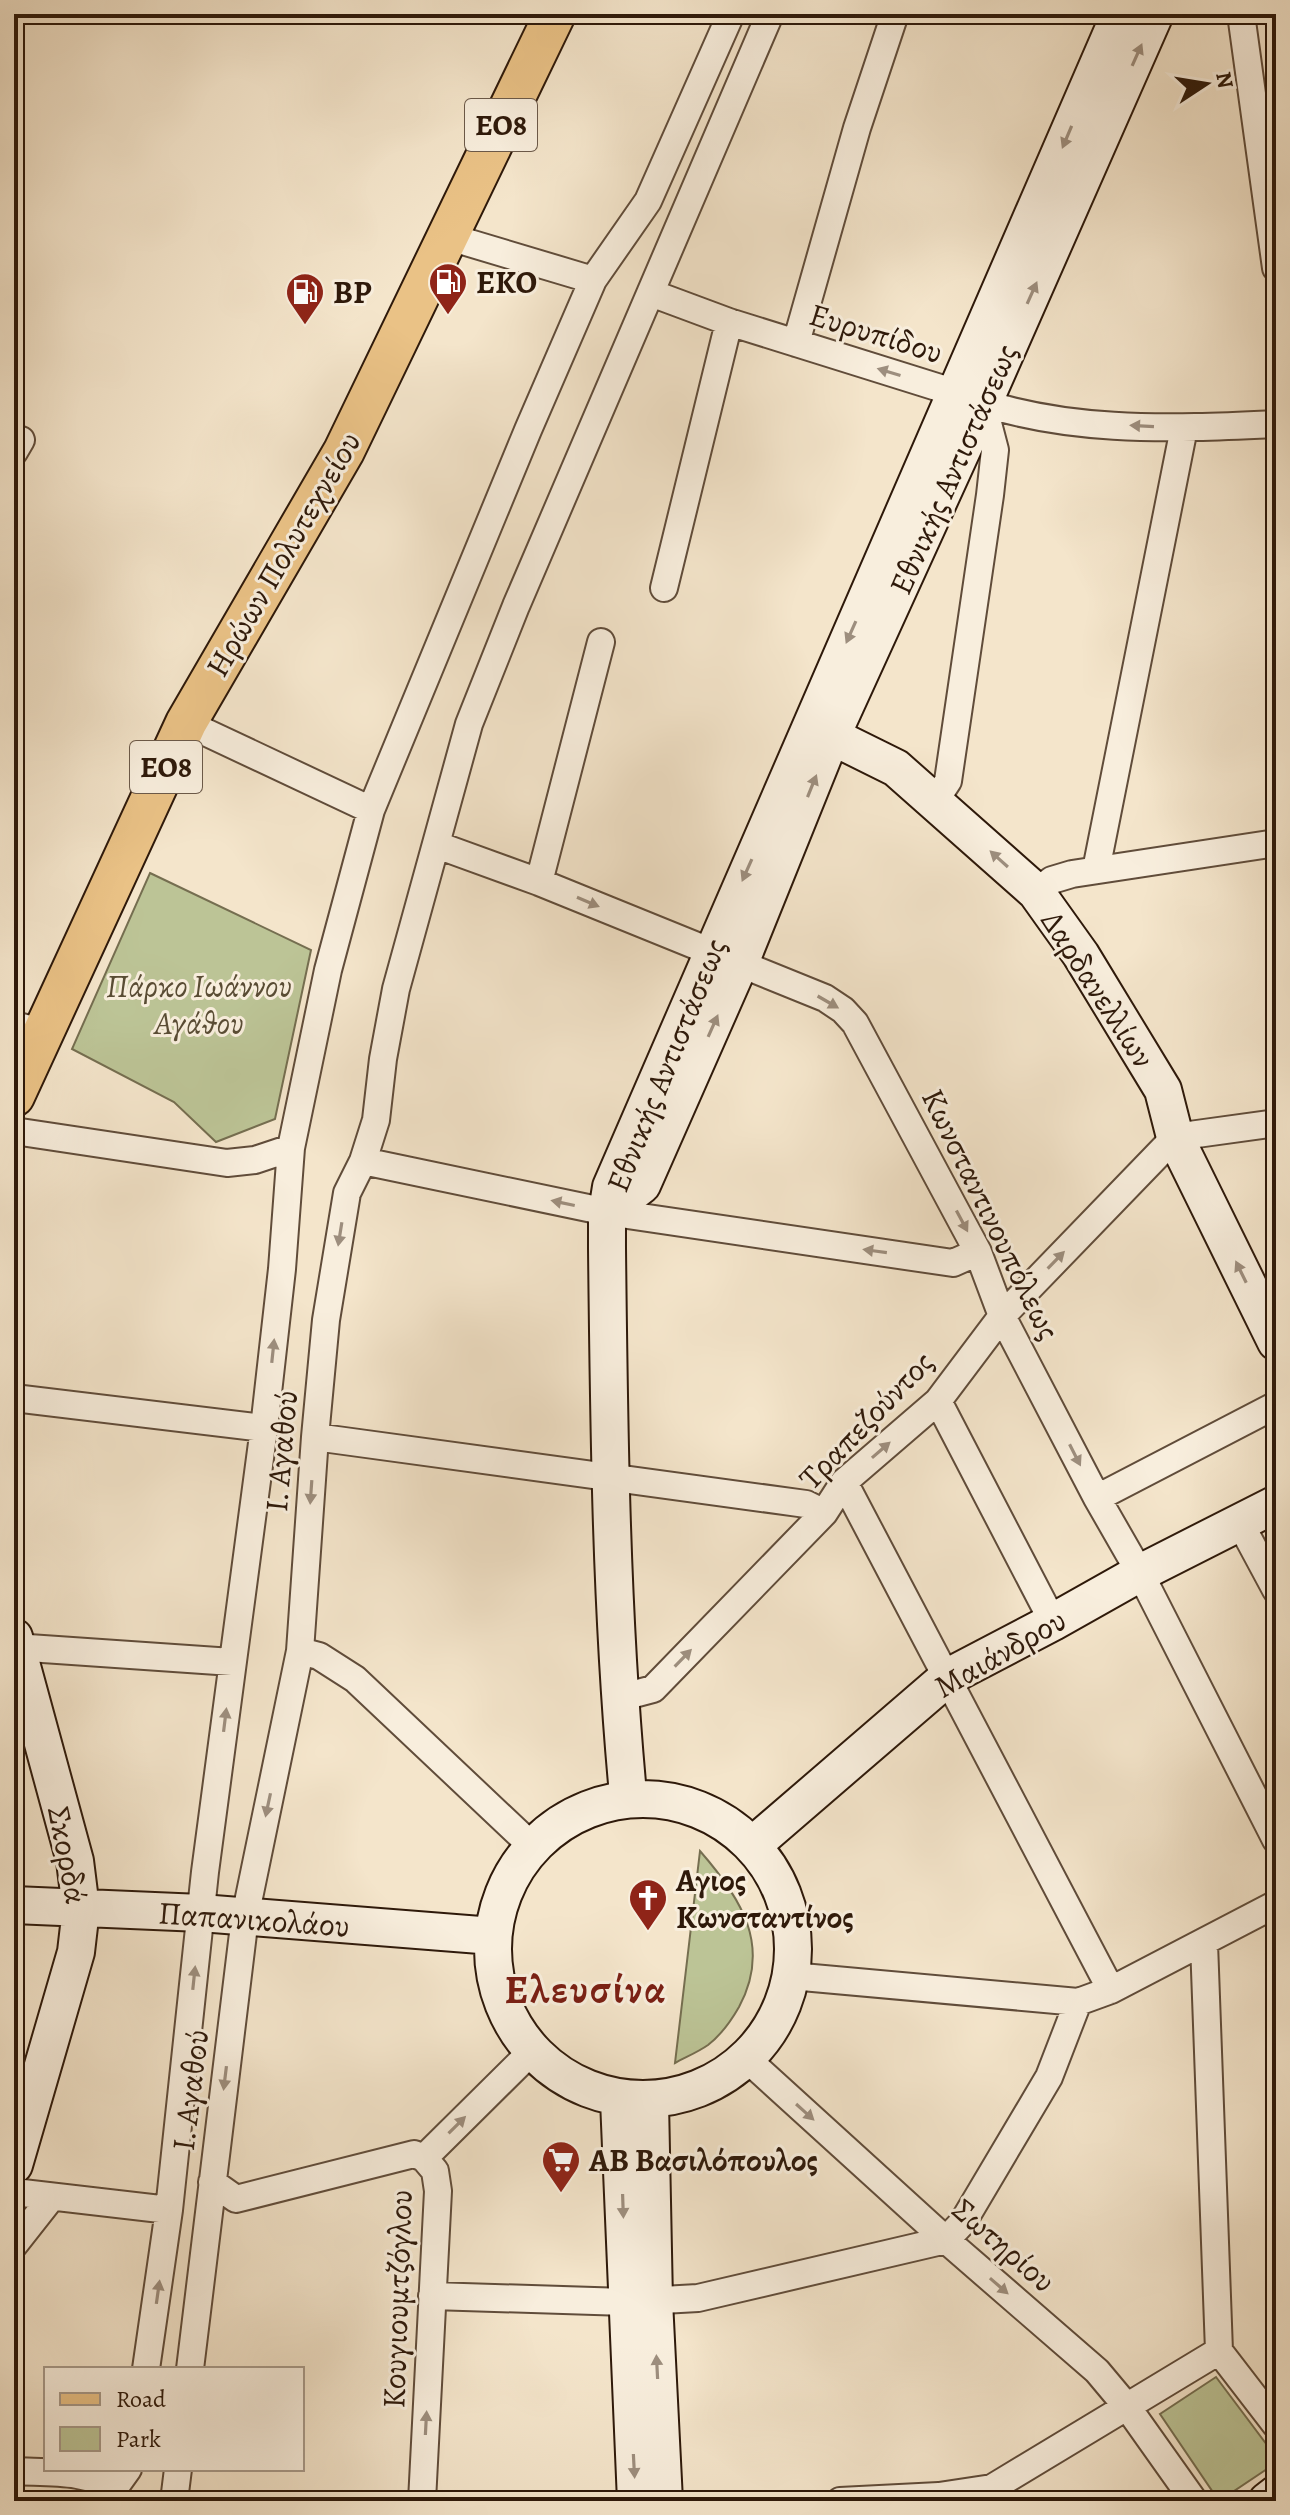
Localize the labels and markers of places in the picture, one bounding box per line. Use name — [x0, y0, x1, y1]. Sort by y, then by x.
place label: EKO — [476, 260, 537, 304]
fuel station icon: EKO — [427, 261, 469, 316]
place label: BP — [333, 270, 372, 314]
fuel station icon: BP — [284, 271, 326, 326]
place label: Αγιος Κωνσταντίνος — [675, 1858, 854, 1939]
church icon: Αγιος Κωνσταντίνος — [627, 1877, 669, 1932]
place label: ΑΒ Βασιλόπουλος — [588, 2138, 818, 2182]
supermarket icon: ΑΒ Βασιλόπουλος — [540, 2139, 582, 2194]

